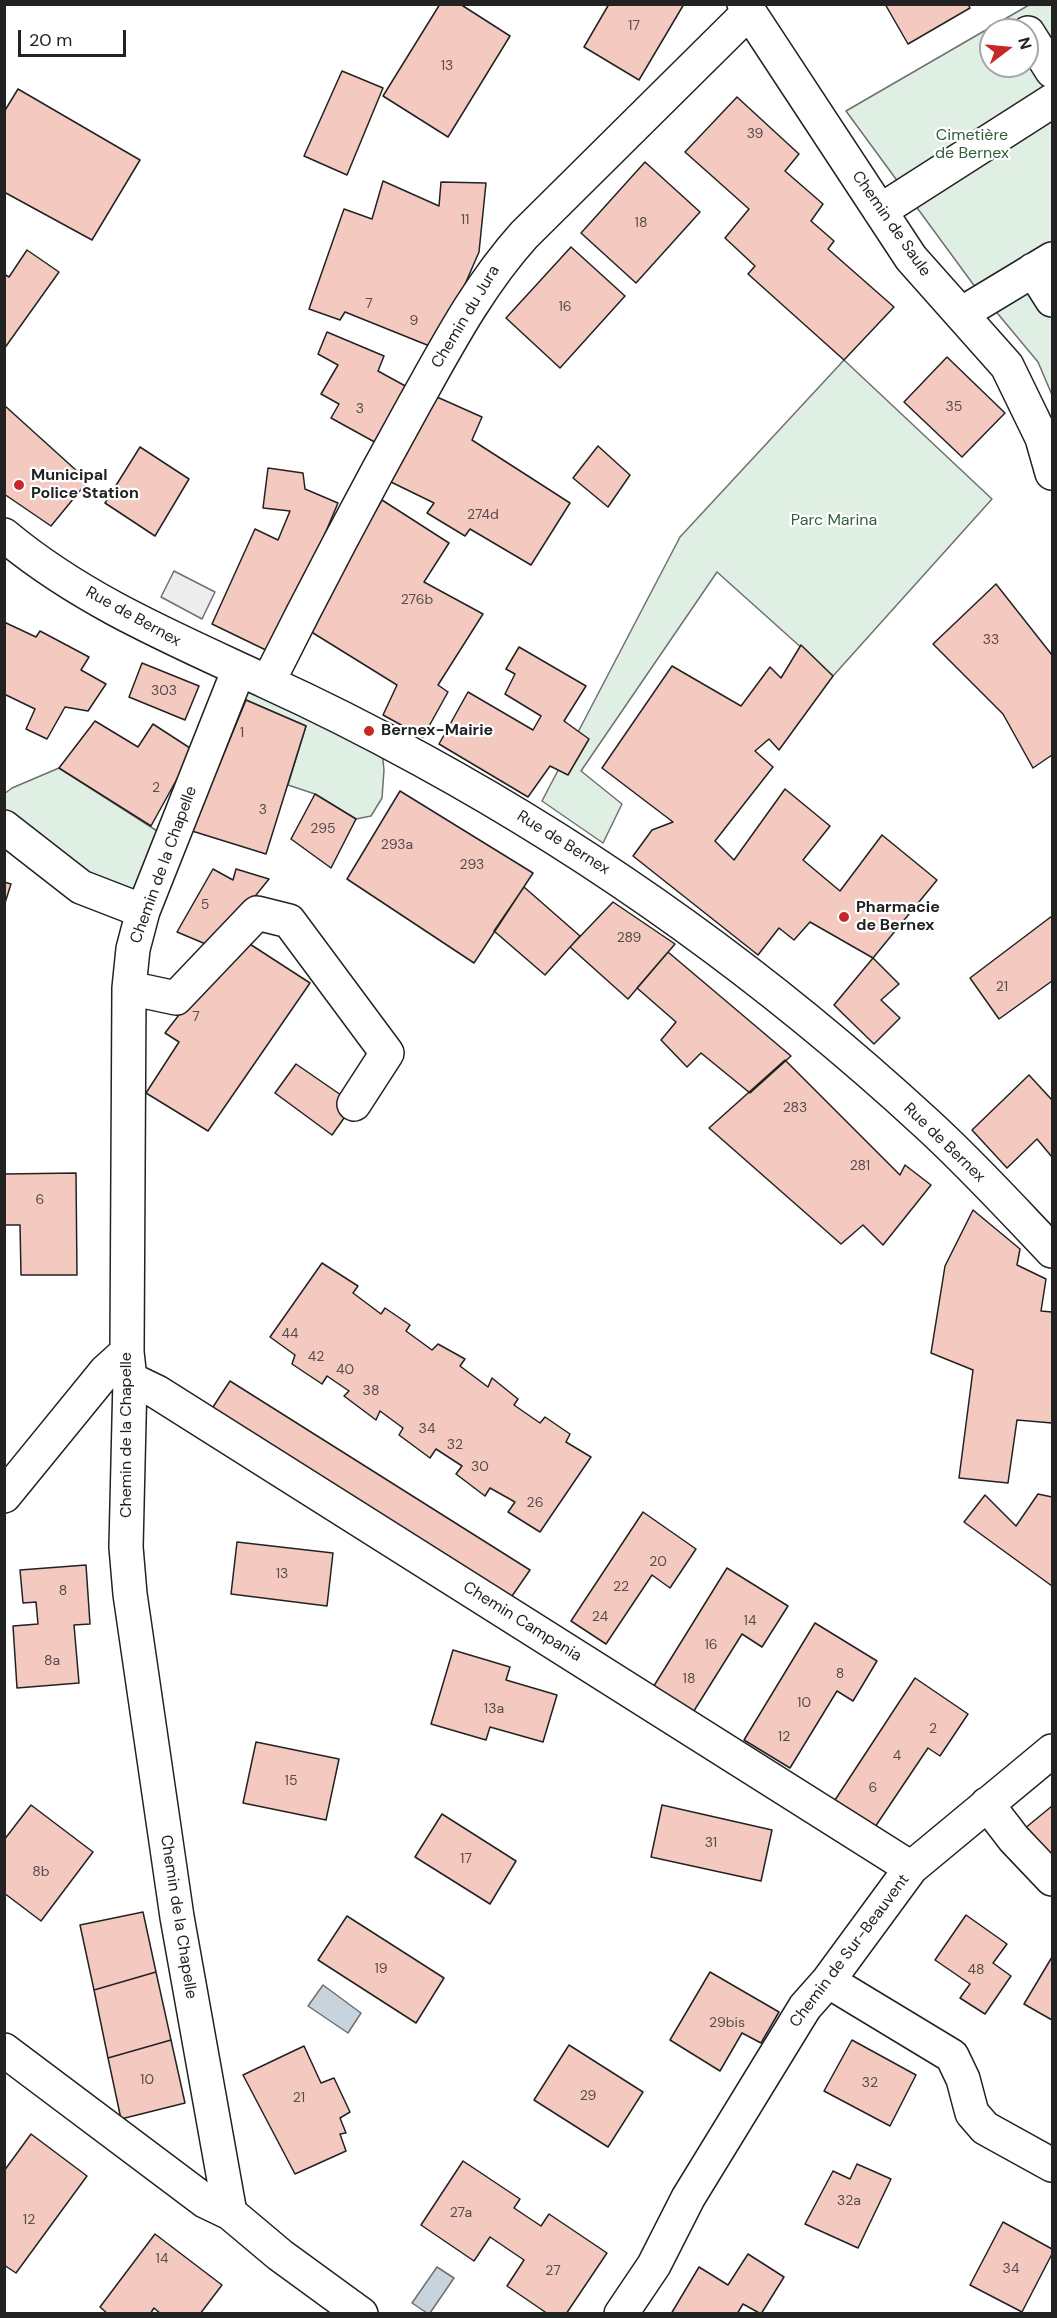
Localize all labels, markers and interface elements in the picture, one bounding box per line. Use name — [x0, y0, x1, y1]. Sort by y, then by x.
scale bar — [21, 18, 129, 56]
house number: 17 — [628, 18, 640, 34]
north arrow — [979, 18, 1039, 78]
text: 20 m — [29, 28, 72, 52]
text: N — [1013, 35, 1037, 52]
house number: 13 — [441, 58, 453, 74]
house number: 39 — [747, 126, 763, 142]
park label: Cimetière de Bernex — [935, 126, 1009, 164]
street label: Chemin de Saule — [847, 168, 935, 280]
house number: 11 — [461, 212, 469, 228]
house number: 18 — [635, 215, 647, 231]
street label: Chemin du Jura — [428, 262, 504, 372]
house number: 7 — [365, 296, 373, 312]
house number: 16 — [558, 299, 572, 315]
house number: 9 — [410, 313, 418, 329]
house number: 35 — [946, 399, 962, 415]
house number: 3 — [356, 401, 364, 417]
place label: Municipal Police Station — [31, 466, 139, 504]
marker: Municipal Police Station — [12, 478, 26, 492]
house number: 274d — [467, 507, 499, 523]
park label: Parc Marina — [791, 511, 877, 531]
street label: Rue de Bernex — [82, 583, 184, 651]
house number: 276b — [401, 592, 433, 608]
house number: 33 — [983, 632, 999, 648]
house number: 303 — [151, 683, 177, 699]
place label: Bernex-Mairie — [381, 721, 493, 741]
marker: Bernex-Mairie — [362, 724, 376, 738]
house number: 1 — [240, 725, 244, 741]
house number: 2 — [152, 780, 160, 796]
street label: Chemin de la Chapelle — [127, 784, 201, 946]
house number: 3 — [259, 802, 267, 818]
street label: Rue de Bernex — [513, 807, 613, 879]
house number: 295 — [310, 821, 336, 837]
house number: 293a — [381, 837, 413, 853]
house number: 293 — [460, 857, 484, 873]
house number: 5 — [201, 897, 209, 913]
place label: Pharmacie de Bernex — [856, 898, 940, 936]
marker: Pharmacie de Bernex — [837, 910, 851, 924]
house number: 289 — [617, 930, 641, 946]
house number: 21 — [996, 979, 1008, 995]
house number: 7 — [192, 1009, 200, 1025]
street label: Rue de Bernex — [899, 1099, 989, 1187]
house number: 283 — [783, 1100, 807, 1116]
house number: 281 — [850, 1158, 870, 1174]
house number: 6 — [36, 1192, 44, 1208]
house number: 44 — [282, 1326, 298, 1342]
house number: 42 — [308, 1349, 324, 1365]
street label: Chemin de la Chapelle — [117, 1352, 137, 1518]
house number: 40 — [336, 1362, 354, 1378]
house number: 38 — [363, 1383, 379, 1399]
house number: 34 — [419, 1421, 435, 1437]
house number: 32 — [447, 1437, 463, 1453]
house number: 30 — [471, 1459, 489, 1475]
house number: 26 — [527, 1495, 543, 1511]
house number: 20 — [649, 1554, 667, 1570]
house number: 13 — [276, 1566, 288, 1582]
street label: Chemin Campania — [459, 1578, 585, 1666]
house number: 22 — [613, 1579, 629, 1595]
house number: 8 — [59, 1583, 67, 1599]
house number: 24 — [592, 1609, 608, 1625]
house number: 14 — [744, 1613, 756, 1629]
house number: 16 — [704, 1637, 718, 1653]
house number: 8a — [44, 1653, 60, 1669]
house number: 8 — [836, 1666, 844, 1682]
house number: 18 — [683, 1671, 695, 1687]
house number: 10 — [797, 1695, 811, 1711]
house number: 13a — [484, 1701, 504, 1717]
house number: 2 — [929, 1721, 937, 1737]
house number: 12 — [778, 1729, 790, 1745]
house number: 4 — [893, 1748, 901, 1764]
house number: 15 — [285, 1773, 297, 1789]
house number: 6 — [869, 1780, 877, 1796]
street label: Chemin de la Chapelle — [156, 1834, 200, 2000]
house number: 31 — [705, 1835, 717, 1851]
house number: 17 — [460, 1851, 472, 1867]
house number: 8b — [32, 1864, 50, 1880]
street label: Chemin de Sur-Beauvent — [786, 1871, 914, 2031]
house number: 19 — [374, 1961, 388, 1977]
house number: 48 — [967, 1962, 985, 1978]
house number: 29bis — [709, 2015, 745, 2031]
house number: 10 — [140, 2072, 154, 2088]
house number: 32 — [862, 2075, 878, 2091]
house number: 29 — [580, 2088, 596, 2104]
house number: 21 — [293, 2090, 305, 2106]
house number: 32a — [837, 2193, 861, 2209]
house number: 27a — [450, 2205, 472, 2221]
house number: 12 — [23, 2212, 35, 2228]
house number: 14 — [156, 2251, 168, 2267]
house number: 34 — [1003, 2261, 1019, 2277]
house number: 27 — [545, 2263, 561, 2279]

